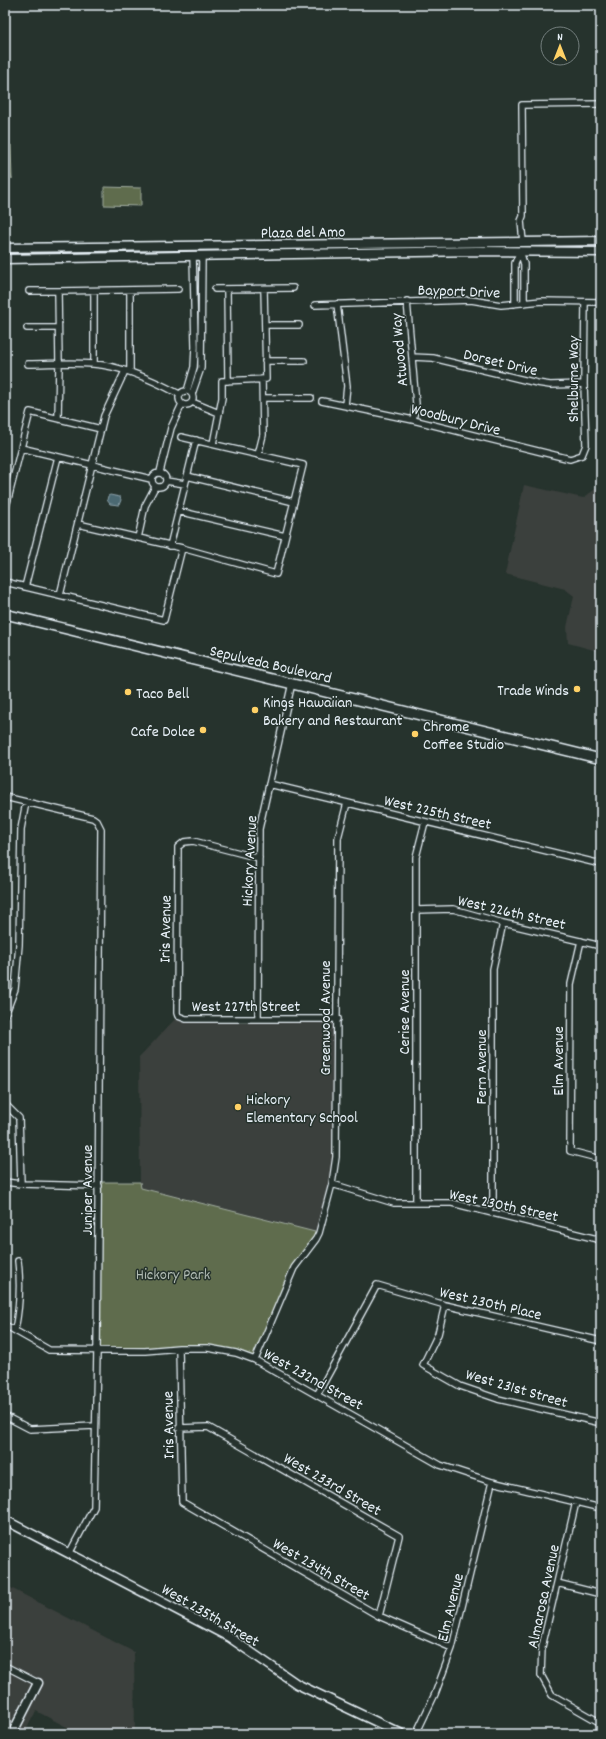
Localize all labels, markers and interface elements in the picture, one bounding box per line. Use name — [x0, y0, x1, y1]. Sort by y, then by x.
north arrow — [540, 26, 580, 66]
text: N — [557, 30, 563, 46]
street label: Plaza del Amo — [260, 221, 346, 246]
street label: Bayport Drive — [417, 280, 500, 305]
street label: Atwood Way — [386, 312, 415, 387]
street label: Shelburne Way — [563, 335, 586, 422]
street label: Dorset Drive — [461, 344, 540, 383]
street label: Woodbury Drive — [408, 398, 503, 443]
street label: Sepulveda Boulevard — [207, 640, 334, 691]
place label: Trade Winds — [497, 680, 569, 703]
place label: Taco Bell — [136, 683, 190, 706]
marker: Trade Winds — [572, 684, 582, 694]
marker: Taco Bell — [123, 687, 133, 697]
place label: Kings Hawaiian Bakery and Restaurant — [263, 692, 403, 733]
marker: Kings Hawaiian Bakery and Restaurant — [250, 705, 260, 715]
place label: Chrome Coffee Studio — [423, 716, 504, 757]
place label: Cafe Dolce — [131, 721, 195, 744]
marker: Cafe Dolce — [198, 725, 208, 735]
marker: Chrome Coffee Studio — [410, 729, 420, 739]
street label: West 225th Street — [381, 790, 494, 837]
street label: Hickory Avenue — [237, 815, 264, 907]
street label: West 226th Street — [455, 890, 568, 937]
street label: Iris Avenue — [154, 895, 179, 963]
street label: Greenwood Avenue — [315, 961, 338, 1075]
street label: Cerise Avenue — [394, 969, 417, 1055]
street label: West 227th Street — [192, 996, 300, 1019]
street label: Elm Avenue — [548, 1026, 571, 1096]
street label: Fern Avenue — [471, 1030, 494, 1104]
place label: Hickory Elementary School — [246, 1089, 358, 1130]
marker: Hickory Elementary School — [233, 1102, 243, 1112]
street label: Juniper Avenue — [77, 1145, 100, 1235]
street label: West 230th Street — [447, 1184, 560, 1229]
park label: Hickory Park — [136, 1264, 210, 1287]
street label: West 230th Place — [437, 1281, 544, 1327]
street label: West 232nd Street — [259, 1343, 367, 1417]
street label: West 231st Street — [463, 1364, 570, 1415]
street label: Iris Avenue — [157, 1391, 182, 1459]
street label: West 233rd Street — [278, 1448, 385, 1523]
street label: West 234th Street — [268, 1533, 374, 1607]
street label: Almarosa Avenue — [522, 1542, 567, 1651]
street label: Elm Avenue — [432, 1571, 471, 1644]
street label: West 235th Street — [156, 1579, 263, 1654]

